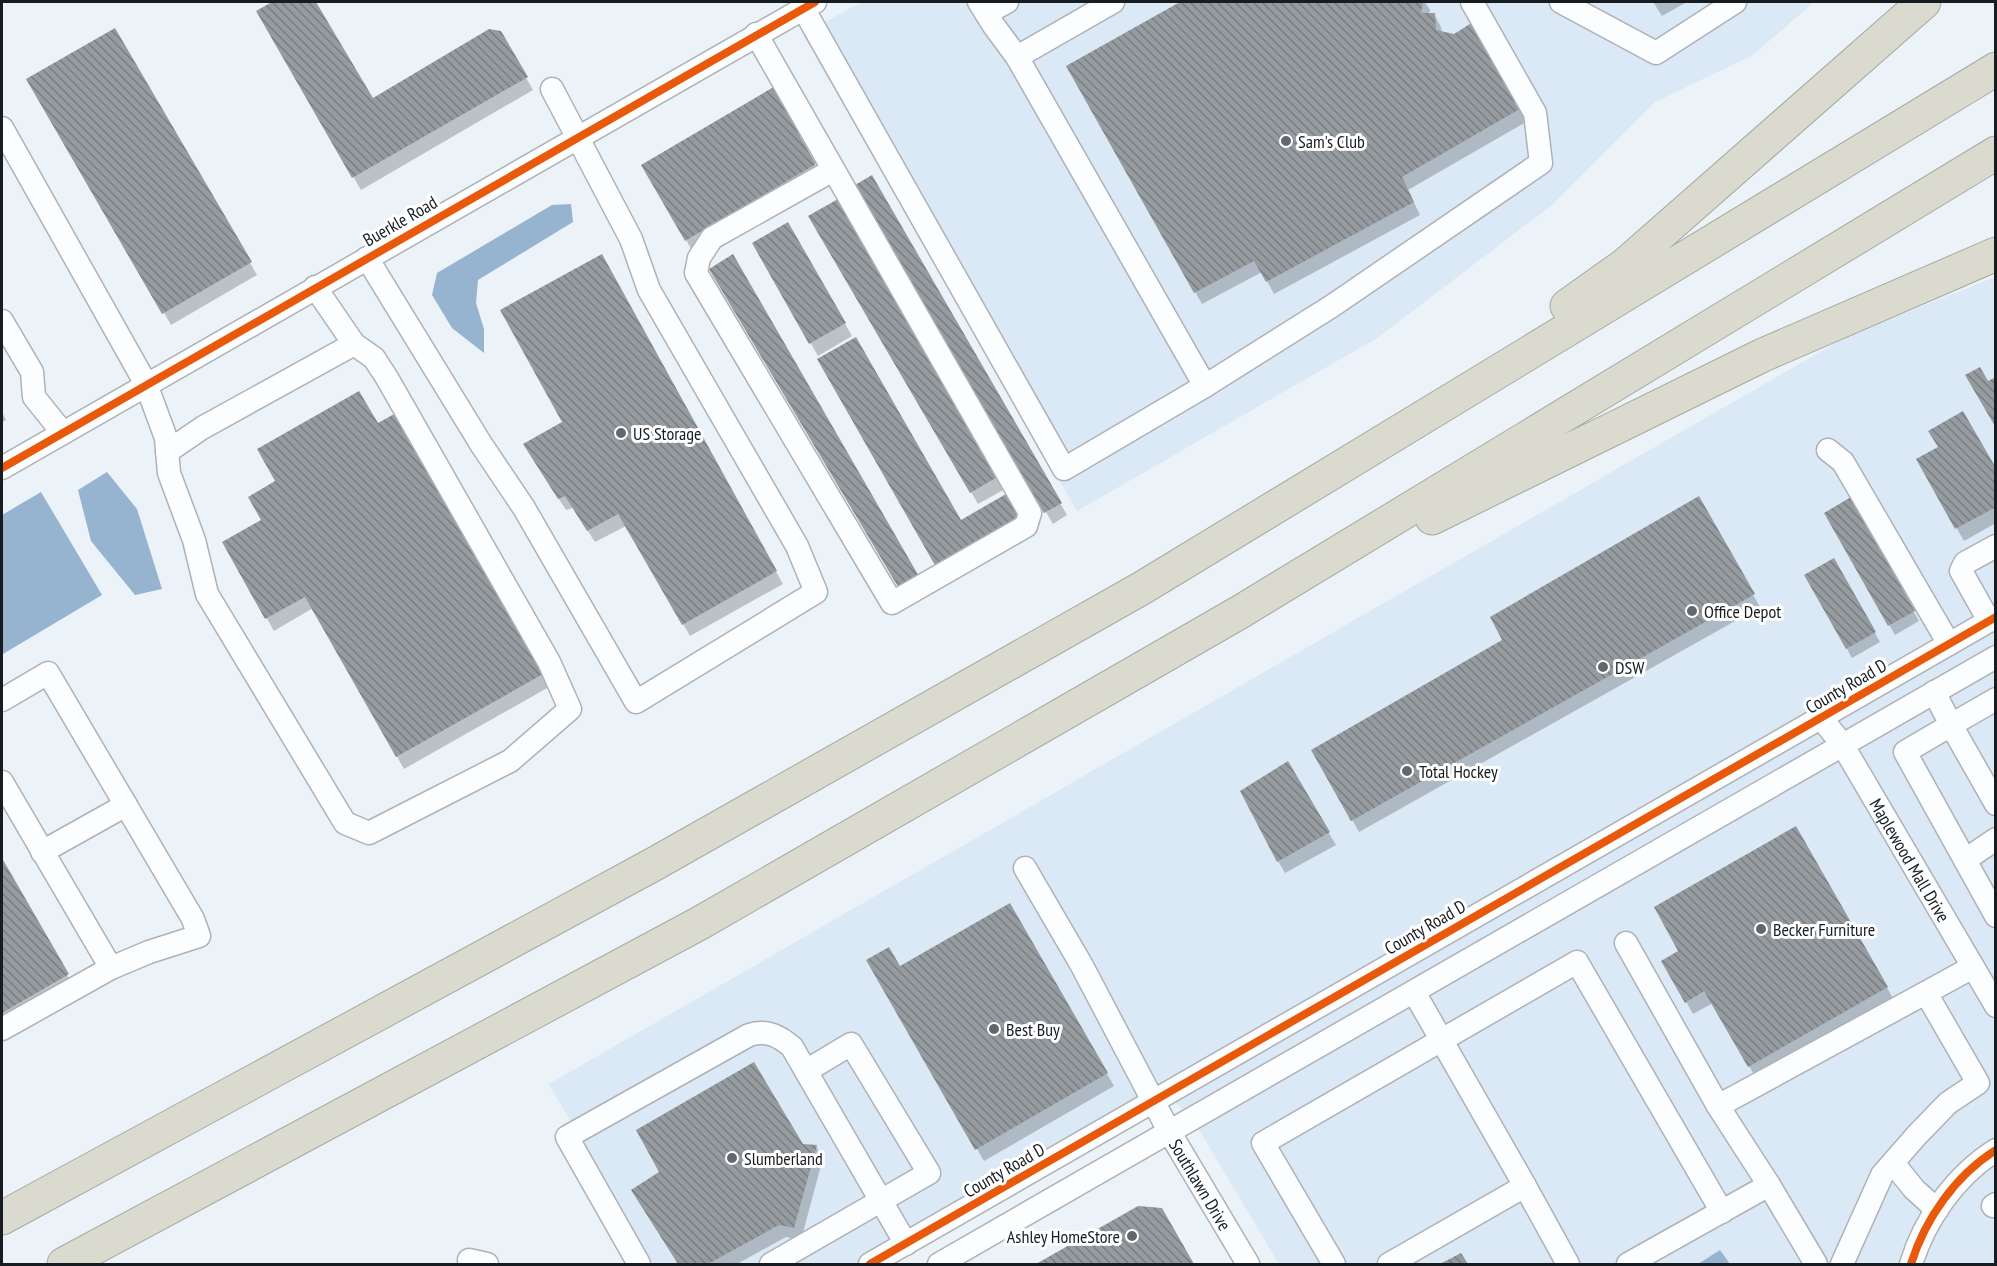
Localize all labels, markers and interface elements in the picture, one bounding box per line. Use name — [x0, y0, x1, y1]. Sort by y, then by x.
place label: Sam's Club — [1298, 130, 1365, 153]
marker: Sam's Club — [1279, 134, 1293, 148]
street label: Buerkle Road — [359, 191, 441, 251]
place label: US Storage — [633, 422, 702, 445]
marker: US Storage — [614, 426, 628, 440]
place label: Office Depot — [1704, 600, 1781, 623]
marker: Office Depot — [1685, 604, 1699, 618]
street label: County Road D — [1801, 654, 1891, 718]
place label: DSW — [1615, 656, 1644, 679]
marker: DSW — [1596, 660, 1610, 674]
place label: Total Hockey — [1419, 760, 1498, 783]
marker: Total Hockey — [1400, 764, 1414, 778]
street label: Maplewood Mall Drive — [1865, 794, 1955, 926]
street label: County Road D — [1380, 895, 1470, 959]
place label: Becker Furniture — [1773, 918, 1875, 941]
marker: Becker Furniture — [1754, 922, 1768, 936]
place label: Best Buy — [1006, 1018, 1060, 1041]
marker: Best Buy — [987, 1022, 1001, 1036]
street label: Southlawn Drive — [1164, 1134, 1237, 1234]
street label: County Road D — [959, 1138, 1049, 1202]
place label: Slumberland — [744, 1147, 823, 1170]
marker: Slumberland — [725, 1151, 739, 1165]
place label: Ashley HomeStore — [1007, 1225, 1120, 1248]
marker: Ashley HomeStore — [1125, 1229, 1139, 1243]

